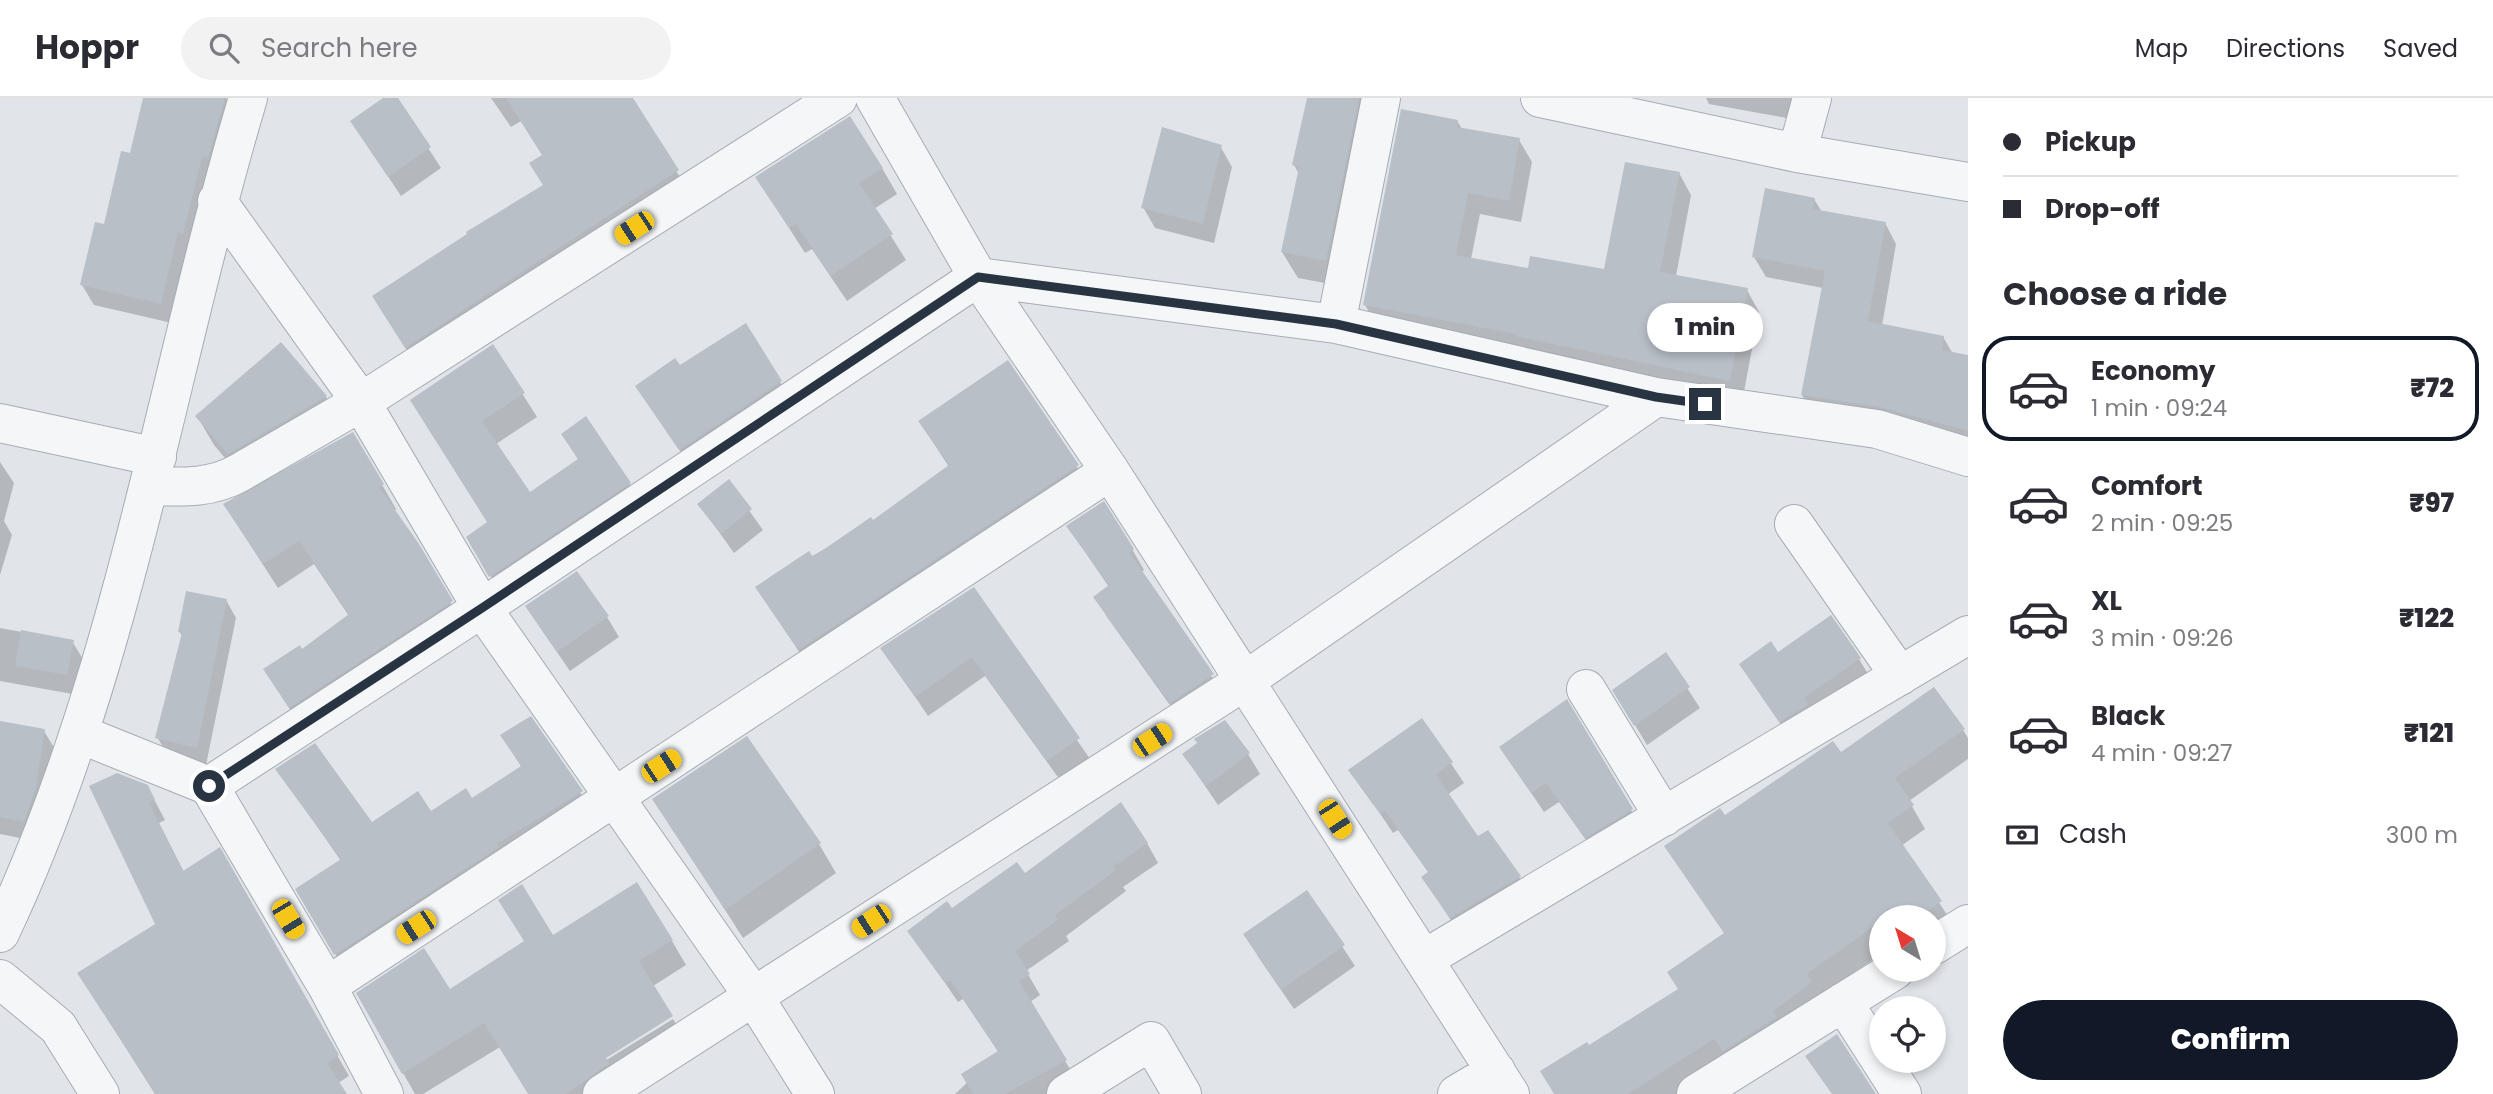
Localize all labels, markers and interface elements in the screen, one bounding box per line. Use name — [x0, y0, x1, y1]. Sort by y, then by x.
search box — [181, 17, 671, 80]
text: Hoppr — [35, 24, 139, 71]
icon: search — [205, 29, 243, 67]
text: Search here — [261, 30, 418, 66]
text: Map — [2135, 32, 2188, 65]
text: Directions — [2226, 32, 2345, 65]
text: Saved — [2383, 32, 2458, 65]
text: Pickup — [2045, 124, 2136, 160]
text: Drop-off — [2045, 191, 2160, 227]
car — [611, 208, 658, 248]
text: Choose a ride — [2003, 271, 2227, 316]
callout: 1 min — [1647, 302, 1763, 352]
text: 1 min — [1675, 311, 1735, 343]
text: Economy — [2091, 353, 2215, 389]
icon: car — [2007, 357, 2070, 420]
text: ₹72 — [2410, 370, 2454, 406]
route end — [1689, 388, 1721, 420]
text: 1 min · 09:24 — [2091, 392, 2227, 424]
text: Comfort — [2091, 468, 2203, 504]
icon: car — [2007, 472, 2070, 535]
text: ₹97 — [2409, 485, 2454, 521]
text: 2 min · 09:25 — [2091, 507, 2233, 539]
text: XL — [2091, 583, 2122, 619]
icon: car — [2007, 587, 2070, 650]
text: ₹122 — [2399, 600, 2454, 636]
text: 3 min · 09:26 — [2091, 622, 2234, 654]
text: Black — [2091, 698, 2165, 734]
icon: car — [2007, 702, 2070, 765]
text: ₹121 — [2404, 715, 2454, 751]
car — [1129, 720, 1176, 760]
text: 4 min · 09:27 — [2091, 737, 2232, 769]
car — [638, 746, 685, 786]
route start — [193, 770, 225, 802]
car — [1315, 796, 1356, 842]
icon: cash — [2003, 816, 2041, 854]
text: Cash — [2059, 816, 2127, 852]
text: 300 m — [2386, 819, 2458, 851]
car — [269, 896, 308, 942]
car — [848, 901, 895, 941]
north arrow — [1869, 905, 1946, 982]
map controls — [1869, 905, 1946, 1073]
car — [393, 907, 440, 947]
button: locate — [1869, 996, 1946, 1073]
button: Confirm — [2003, 1000, 2458, 1080]

